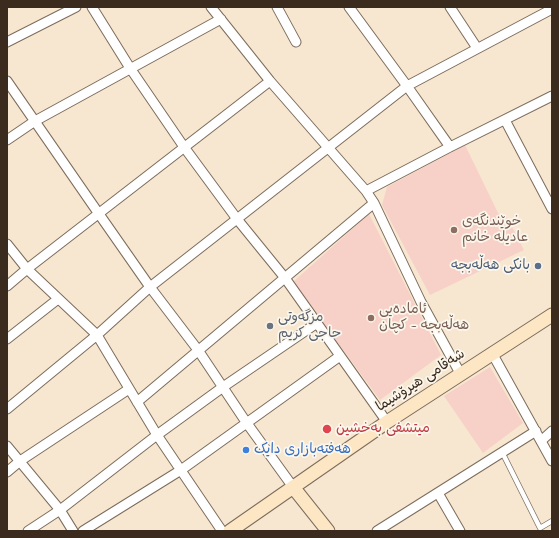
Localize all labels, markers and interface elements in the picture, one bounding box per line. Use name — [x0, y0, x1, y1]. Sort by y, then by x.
place label: خوێندنگەی عادیلە خانم — [462, 214, 528, 246]
marker: خوێندنگەی عادیلە خانم — [449, 225, 459, 235]
place label: بانکی هەڵەبجە — [451, 258, 530, 274]
marker: بانکی هەڵەبجە — [533, 261, 543, 271]
place label: ئامادەیی هەڵەبجە - کچان — [379, 302, 469, 334]
place label: مزگە‌وتی حاجی كریم — [278, 310, 341, 342]
marker: ئامادەیی هەڵەبجە - کچان — [366, 313, 376, 323]
marker: مزگە‌وتی حاجی كریم — [265, 321, 275, 331]
street label: شەقامی هیرۆشیما — [373, 346, 469, 416]
place label: میتشفی بەخشین — [336, 421, 430, 437]
marker: میتشفی بەخشین — [321, 423, 333, 435]
place label: هەفتەبازاری دایک — [254, 442, 351, 458]
marker: هەفتەبازاری دایک — [241, 445, 251, 455]

